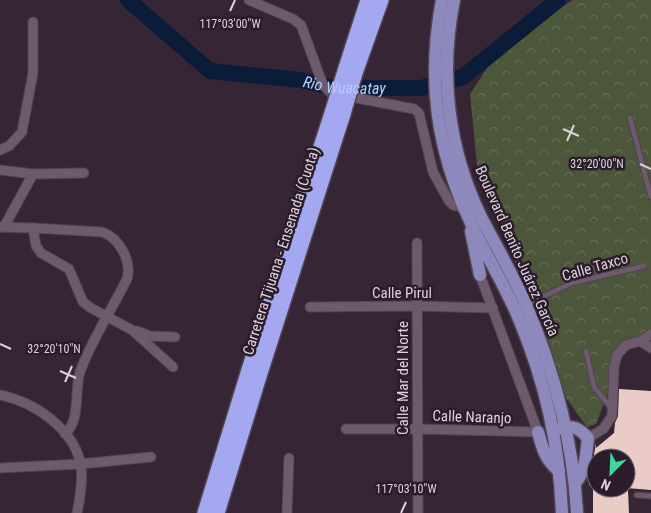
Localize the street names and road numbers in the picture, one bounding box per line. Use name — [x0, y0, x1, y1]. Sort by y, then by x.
street label: Carretera Tijuana - Ensenada (Cuota) — [239, 145, 323, 357]
street label: Boulevard Benito Juárez García — [471, 163, 563, 339]
street label: Calle Taxco — [560, 249, 630, 285]
street label: Calle Pirul — [372, 284, 432, 302]
street label: Calle Mar del Norte — [394, 321, 412, 435]
street label: Calle Naranjo — [432, 407, 512, 427]

